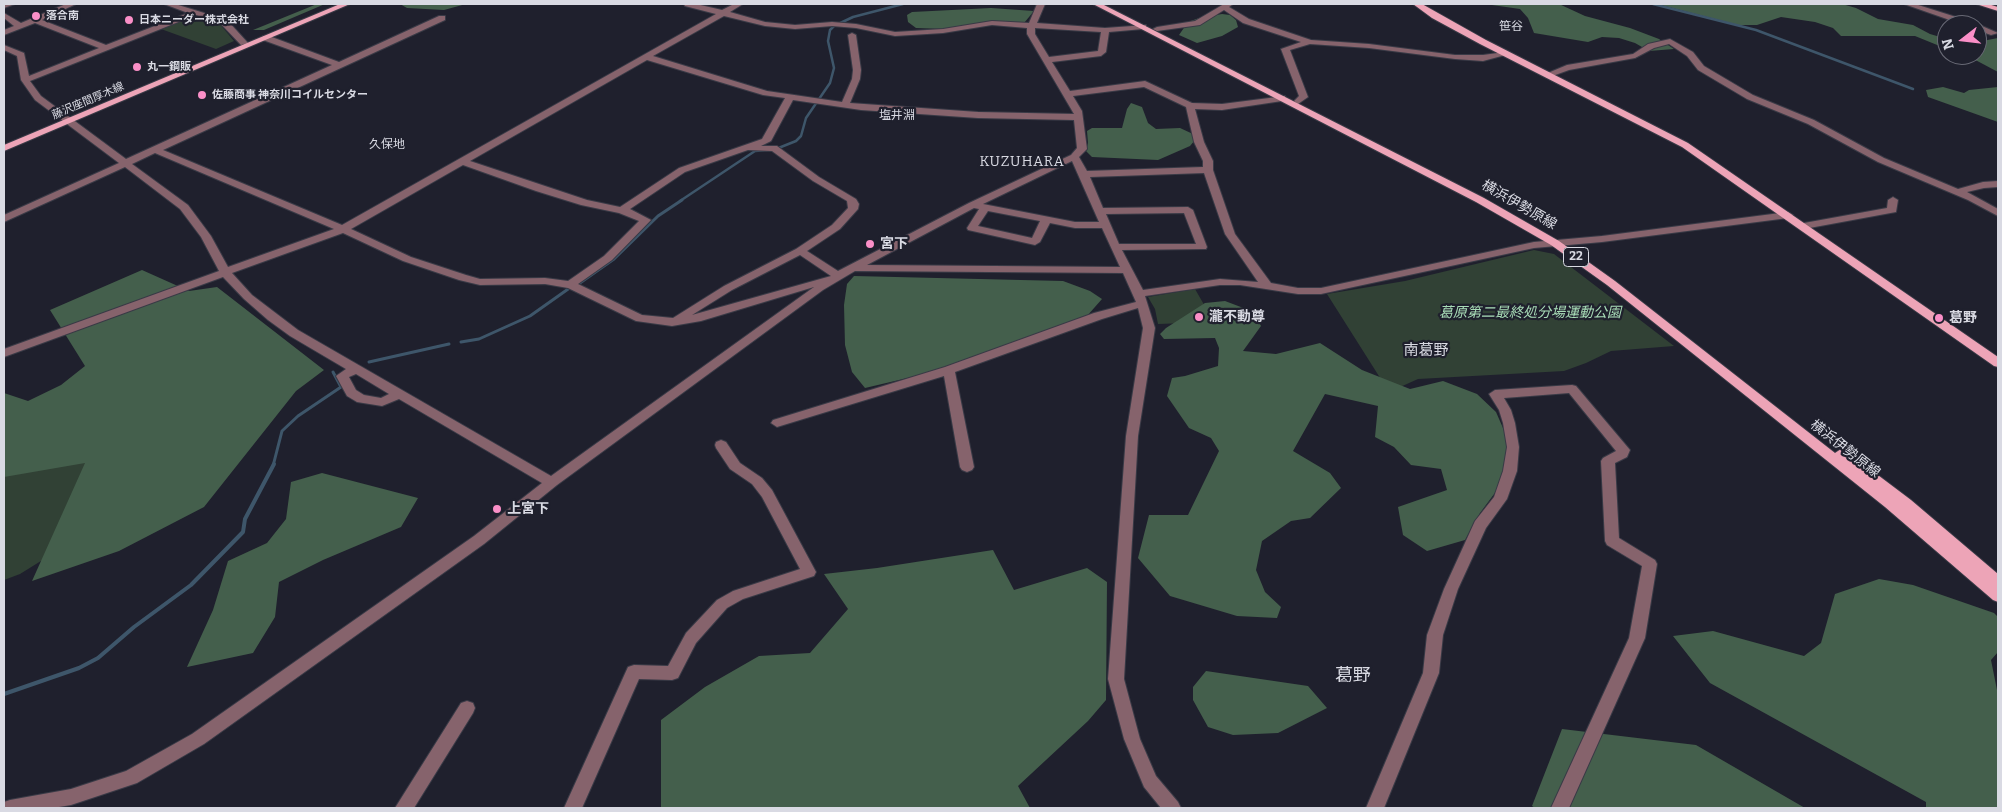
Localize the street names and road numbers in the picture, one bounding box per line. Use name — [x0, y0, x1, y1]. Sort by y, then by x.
street label: 藤沢座間厚木線 — [50, 80, 126, 122]
street label: 横浜伊勢原線 — [1478, 177, 1560, 233]
road number: 22 — [1564, 248, 1588, 266]
street label: 横浜伊勢原線 — [1807, 417, 1883, 481]

